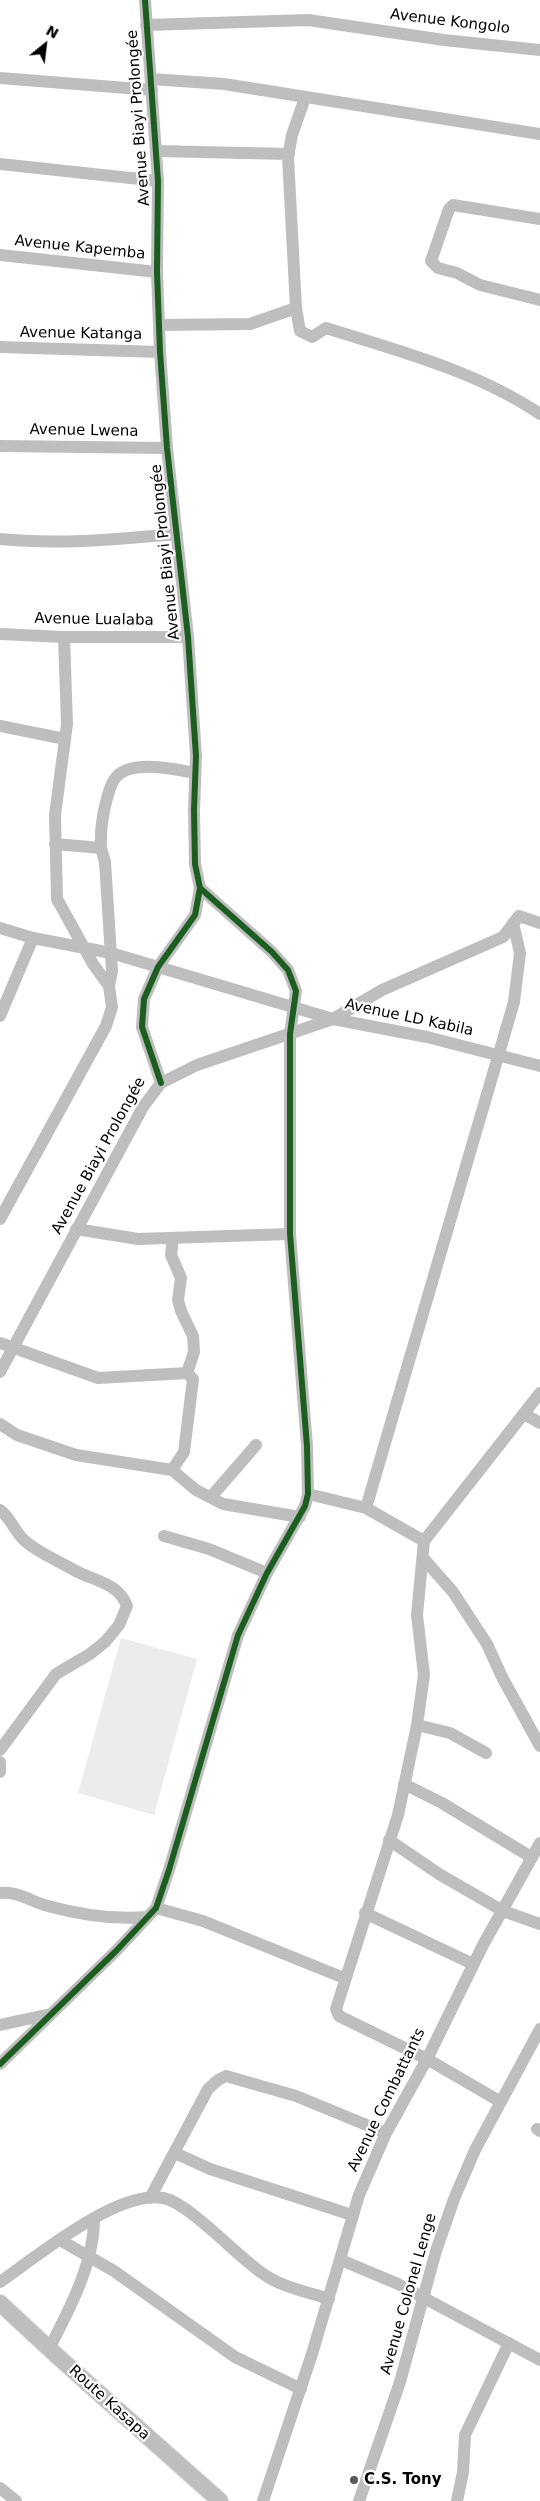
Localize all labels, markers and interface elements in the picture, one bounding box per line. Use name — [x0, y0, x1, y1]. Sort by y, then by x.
street label: Avenue Kongolo — [389, 6, 511, 38]
north arrow — [20, 20, 70, 70]
text: N — [43, 22, 61, 42]
street label: Avenue Biayi Prolongée — [124, 29, 154, 207]
street label: Avenue Kapemba — [14, 232, 146, 264]
street label: Avenue Katanga — [20, 324, 142, 344]
street label: Avenue Lwena — [29, 421, 139, 441]
street label: Avenue Biayi Prolongée — [148, 463, 184, 641]
street label: Avenue Lualaba — [34, 610, 154, 630]
street label: Avenue LD Kabila — [343, 996, 475, 1040]
street label: Avenue Biayi Prolongée — [48, 1074, 150, 1238]
street label: Avenue Combattants — [344, 2025, 430, 2175]
street label: Avenue Colonel Lenge — [377, 2211, 441, 2377]
street label: Route Kasapa — [65, 2362, 153, 2444]
place label: C.S. Tony — [364, 2471, 441, 2489]
marker: C.S. Tony — [348, 2474, 360, 2486]

